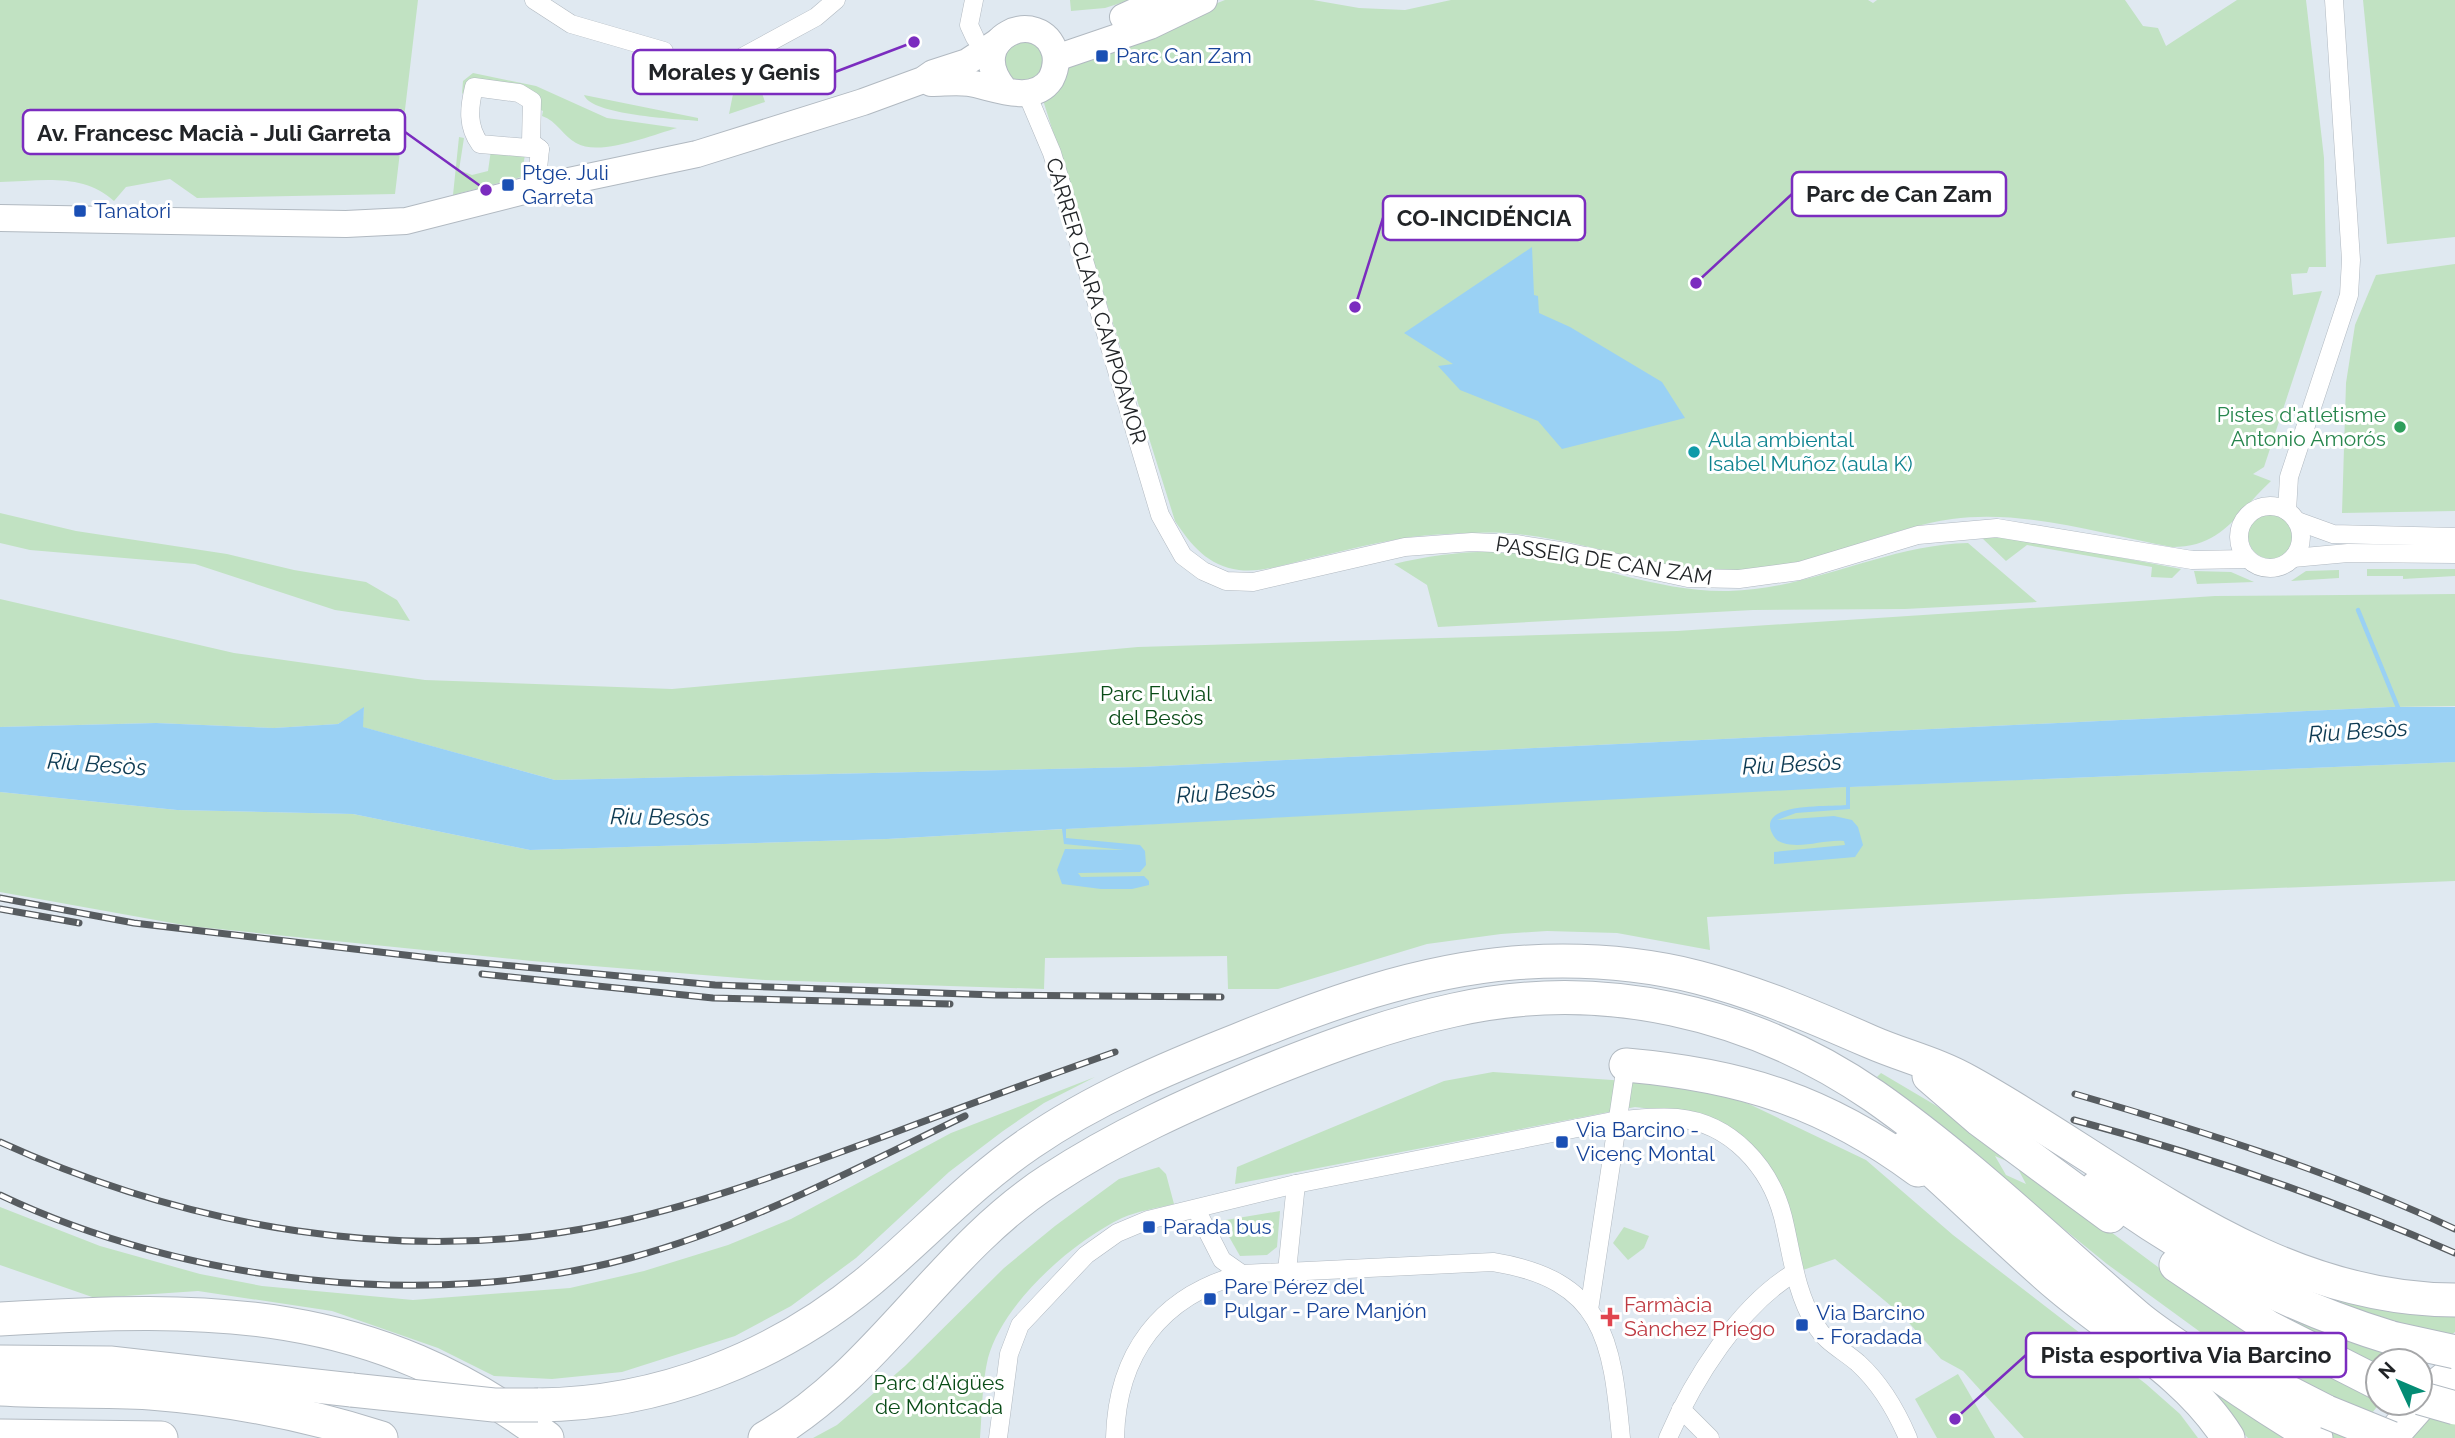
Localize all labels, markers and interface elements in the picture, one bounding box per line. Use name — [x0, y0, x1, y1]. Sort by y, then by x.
place label: Parc Can Zam — [1116, 43, 1252, 68]
marker: Parc Can Zam — [1094, 48, 1110, 64]
callout: Morales y Genis — [633, 50, 835, 94]
text: Morales y Genis — [648, 58, 820, 85]
callout: Av. Francesc Macià - Juli Garreta — [23, 110, 405, 154]
text: Av. Francesc Macià - Juli Garreta — [37, 119, 391, 146]
street label: CARRER CLARA CAMPOAMOR — [1041, 155, 1152, 447]
place label: Ptge. Juli Garreta — [522, 160, 609, 209]
callout: Parc de Can Zam — [1792, 172, 2006, 216]
marker: Ptge. Juli Garreta — [500, 177, 516, 193]
text: Parc de Can Zam — [1806, 180, 1992, 207]
callout: CO-INCIDÉNCIA — [1383, 196, 1585, 240]
place label: Tanatori — [94, 198, 171, 223]
marker: Tanatori — [72, 203, 88, 219]
text: CO-INCIDÉNCIA — [1397, 204, 1572, 231]
place label: Pistes d'atletisme Antonio Amorós — [2217, 402, 2386, 451]
marker: Pistes d'atletisme Antonio Amorós — [2392, 419, 2408, 435]
place label: Aula ambiental Isabel Muñoz (aula K) — [1708, 427, 1913, 476]
marker: Aula ambiental Isabel Muñoz (aula K) — [1686, 444, 1702, 460]
street label: PASSEIG DE CAN ZAM — [1494, 531, 1714, 590]
park label: Parc Fluvial del Besòs — [1100, 681, 1212, 730]
water label: Riu Besòs — [2307, 714, 2409, 747]
water label: Riu Besòs — [46, 747, 148, 780]
water label: Riu Besòs — [1741, 747, 1843, 780]
water label: Riu Besòs — [1175, 775, 1277, 808]
water label: Riu Besòs — [610, 802, 710, 831]
place label: Via Barcino - Vicenç Montal — [1576, 1117, 1715, 1166]
marker: Via Barcino - Vicenç Montal — [1554, 1134, 1570, 1150]
place label: Parada bus — [1163, 1214, 1272, 1239]
marker: Parada bus — [1141, 1219, 1157, 1235]
place label: Pare Pérez del Pulgar - Pare Manjón — [1224, 1274, 1427, 1323]
marker: Pare Pérez del Pulgar - Pare Manjón — [1202, 1291, 1218, 1307]
place label: Farmàcia Sànchez Priego — [1624, 1292, 1775, 1341]
place label: Via Barcino - Foradada — [1816, 1300, 1925, 1349]
marker: Farmàcia Sànchez Priego — [1602, 1309, 1618, 1325]
marker: Via Barcino - Foradada — [1794, 1317, 1810, 1333]
callout: Pista esportiva Via Barcino — [2026, 1333, 2346, 1377]
text: Pista esportiva Via Barcino — [2041, 1341, 2332, 1368]
north arrow — [2364, 1347, 2434, 1417]
text: N — [2374, 1357, 2400, 1383]
park label: Parc d'Aigües de Montcada — [874, 1370, 1004, 1419]

